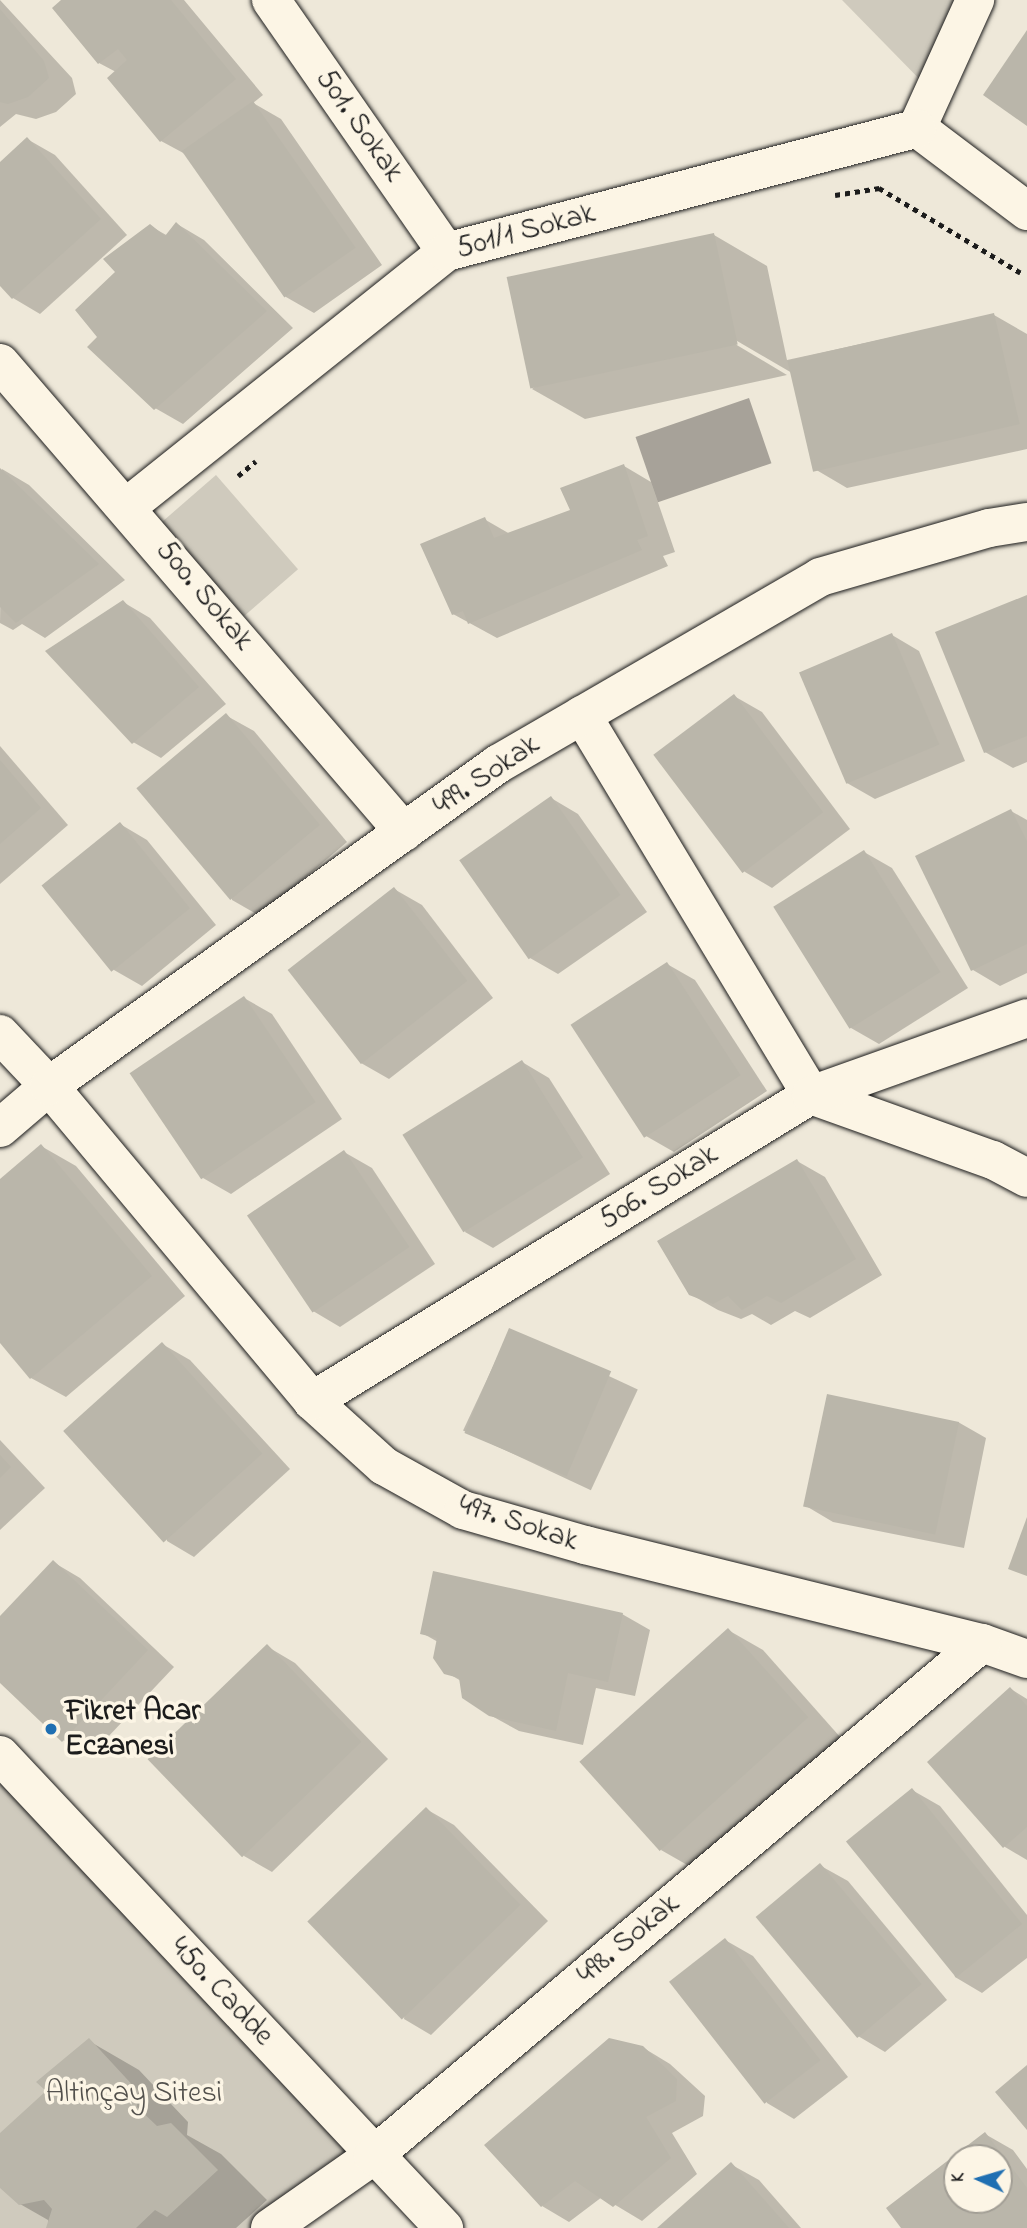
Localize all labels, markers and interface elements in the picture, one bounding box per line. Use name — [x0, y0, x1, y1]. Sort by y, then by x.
street label: 501. Sokak — [307, 63, 411, 189]
street label: 501/1 Sokak — [453, 196, 599, 268]
street label: 500. Sokak — [147, 533, 261, 659]
street label: 499. Sokak — [427, 727, 547, 825]
street label: 506. Sokak — [593, 1137, 725, 1239]
street label: 497. Sokak — [454, 1488, 582, 1560]
place label: Fikret Acar Eczanesi — [65, 1694, 201, 1764]
marker: Fikret Acar Eczanesi — [43, 1721, 59, 1737]
street label: 498. Sokak — [570, 1887, 688, 1993]
street label: 450. Cadde — [161, 1930, 281, 2054]
park label: Altinçay Sitesi — [46, 2076, 222, 2112]
north arrow — [943, 2144, 1013, 2214]
text: K — [945, 2172, 972, 2183]

